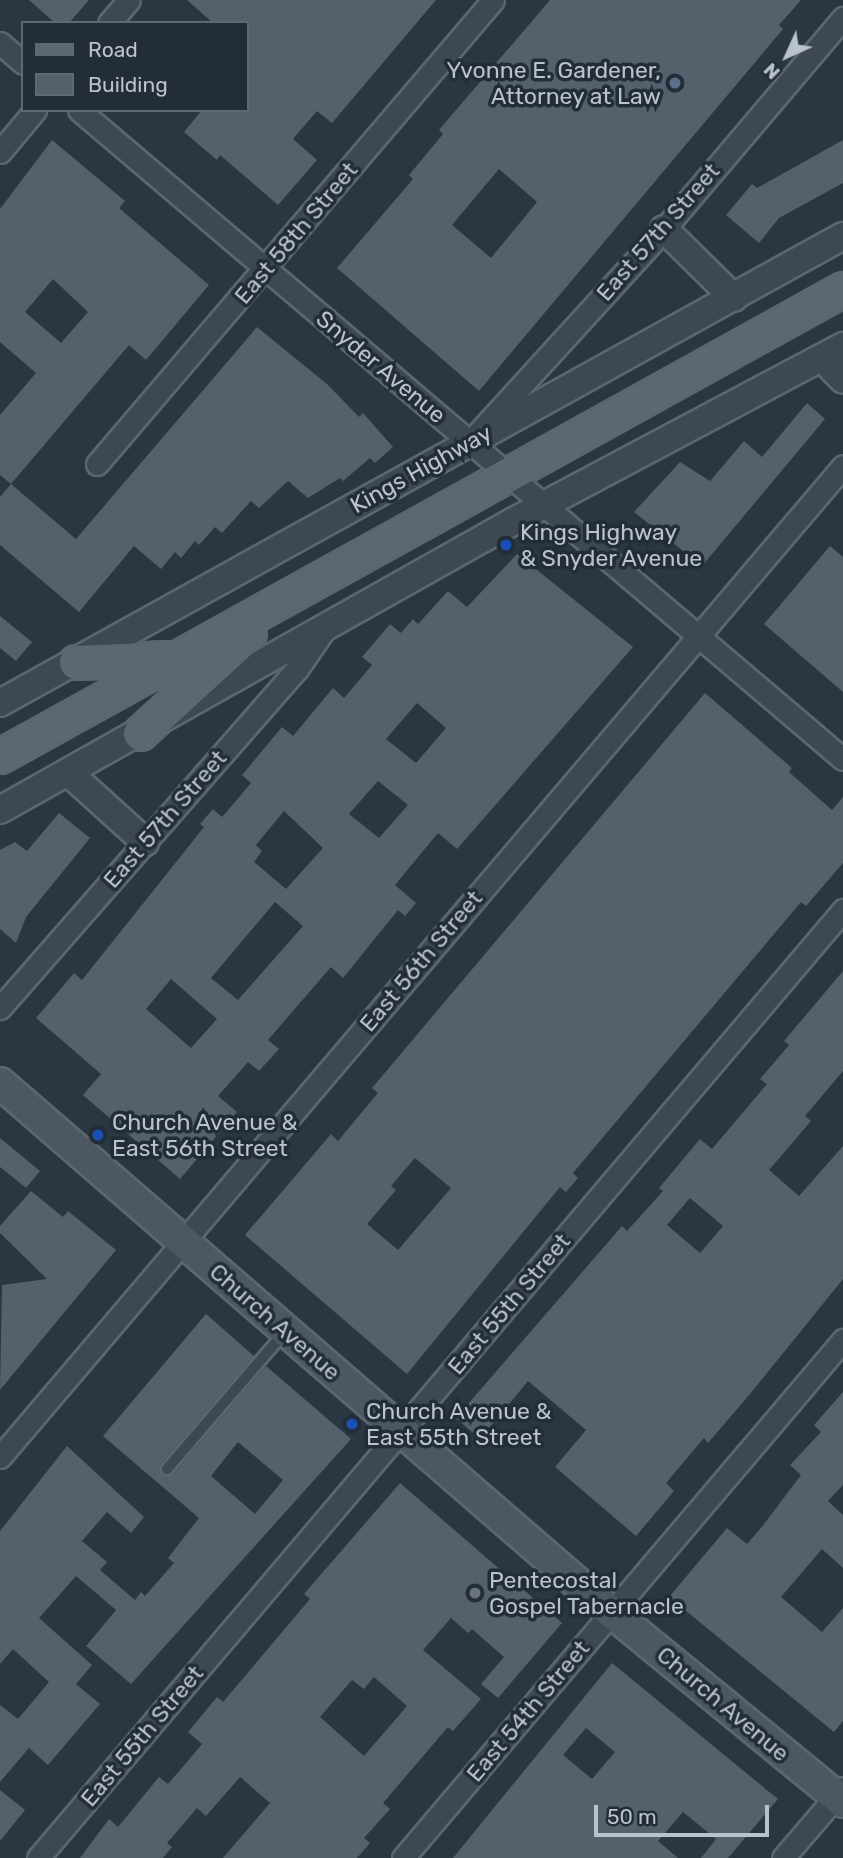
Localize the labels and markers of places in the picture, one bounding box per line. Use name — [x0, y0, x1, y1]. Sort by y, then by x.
place label: Yvonne E. Gardener, Attorney at Law — [447, 56, 661, 110]
marker: Yvonne E. Gardener, Attorney at Law — [667, 75, 683, 91]
place label: Kings Highway & Snyder Avenue — [520, 518, 703, 572]
marker: Kings Highway & Snyder Avenue — [498, 537, 514, 553]
place label: Church Avenue & East 56th Street — [112, 1108, 298, 1162]
marker: Church Avenue & East 56th Street — [90, 1127, 106, 1143]
place label: Church Avenue & East 55th Street — [366, 1397, 552, 1451]
marker: Church Avenue & East 55th Street — [344, 1416, 360, 1432]
place label: Pentecostal Gospel Tabernacle — [489, 1566, 684, 1620]
marker: Pentecostal Gospel Tabernacle — [467, 1585, 483, 1601]

